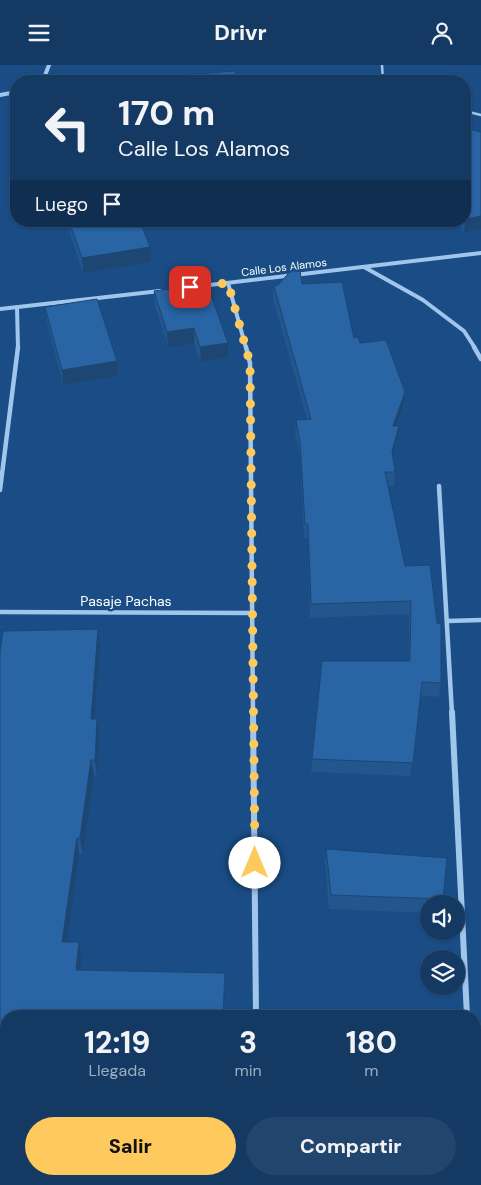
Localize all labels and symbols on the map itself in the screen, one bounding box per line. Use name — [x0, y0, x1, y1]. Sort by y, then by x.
street label: Calle Los Alamos — [240, 255, 328, 279]
pin — [169, 266, 211, 308]
street label: Pasaje Pachas — [80, 592, 172, 610]
position arrow — [228, 836, 280, 888]

